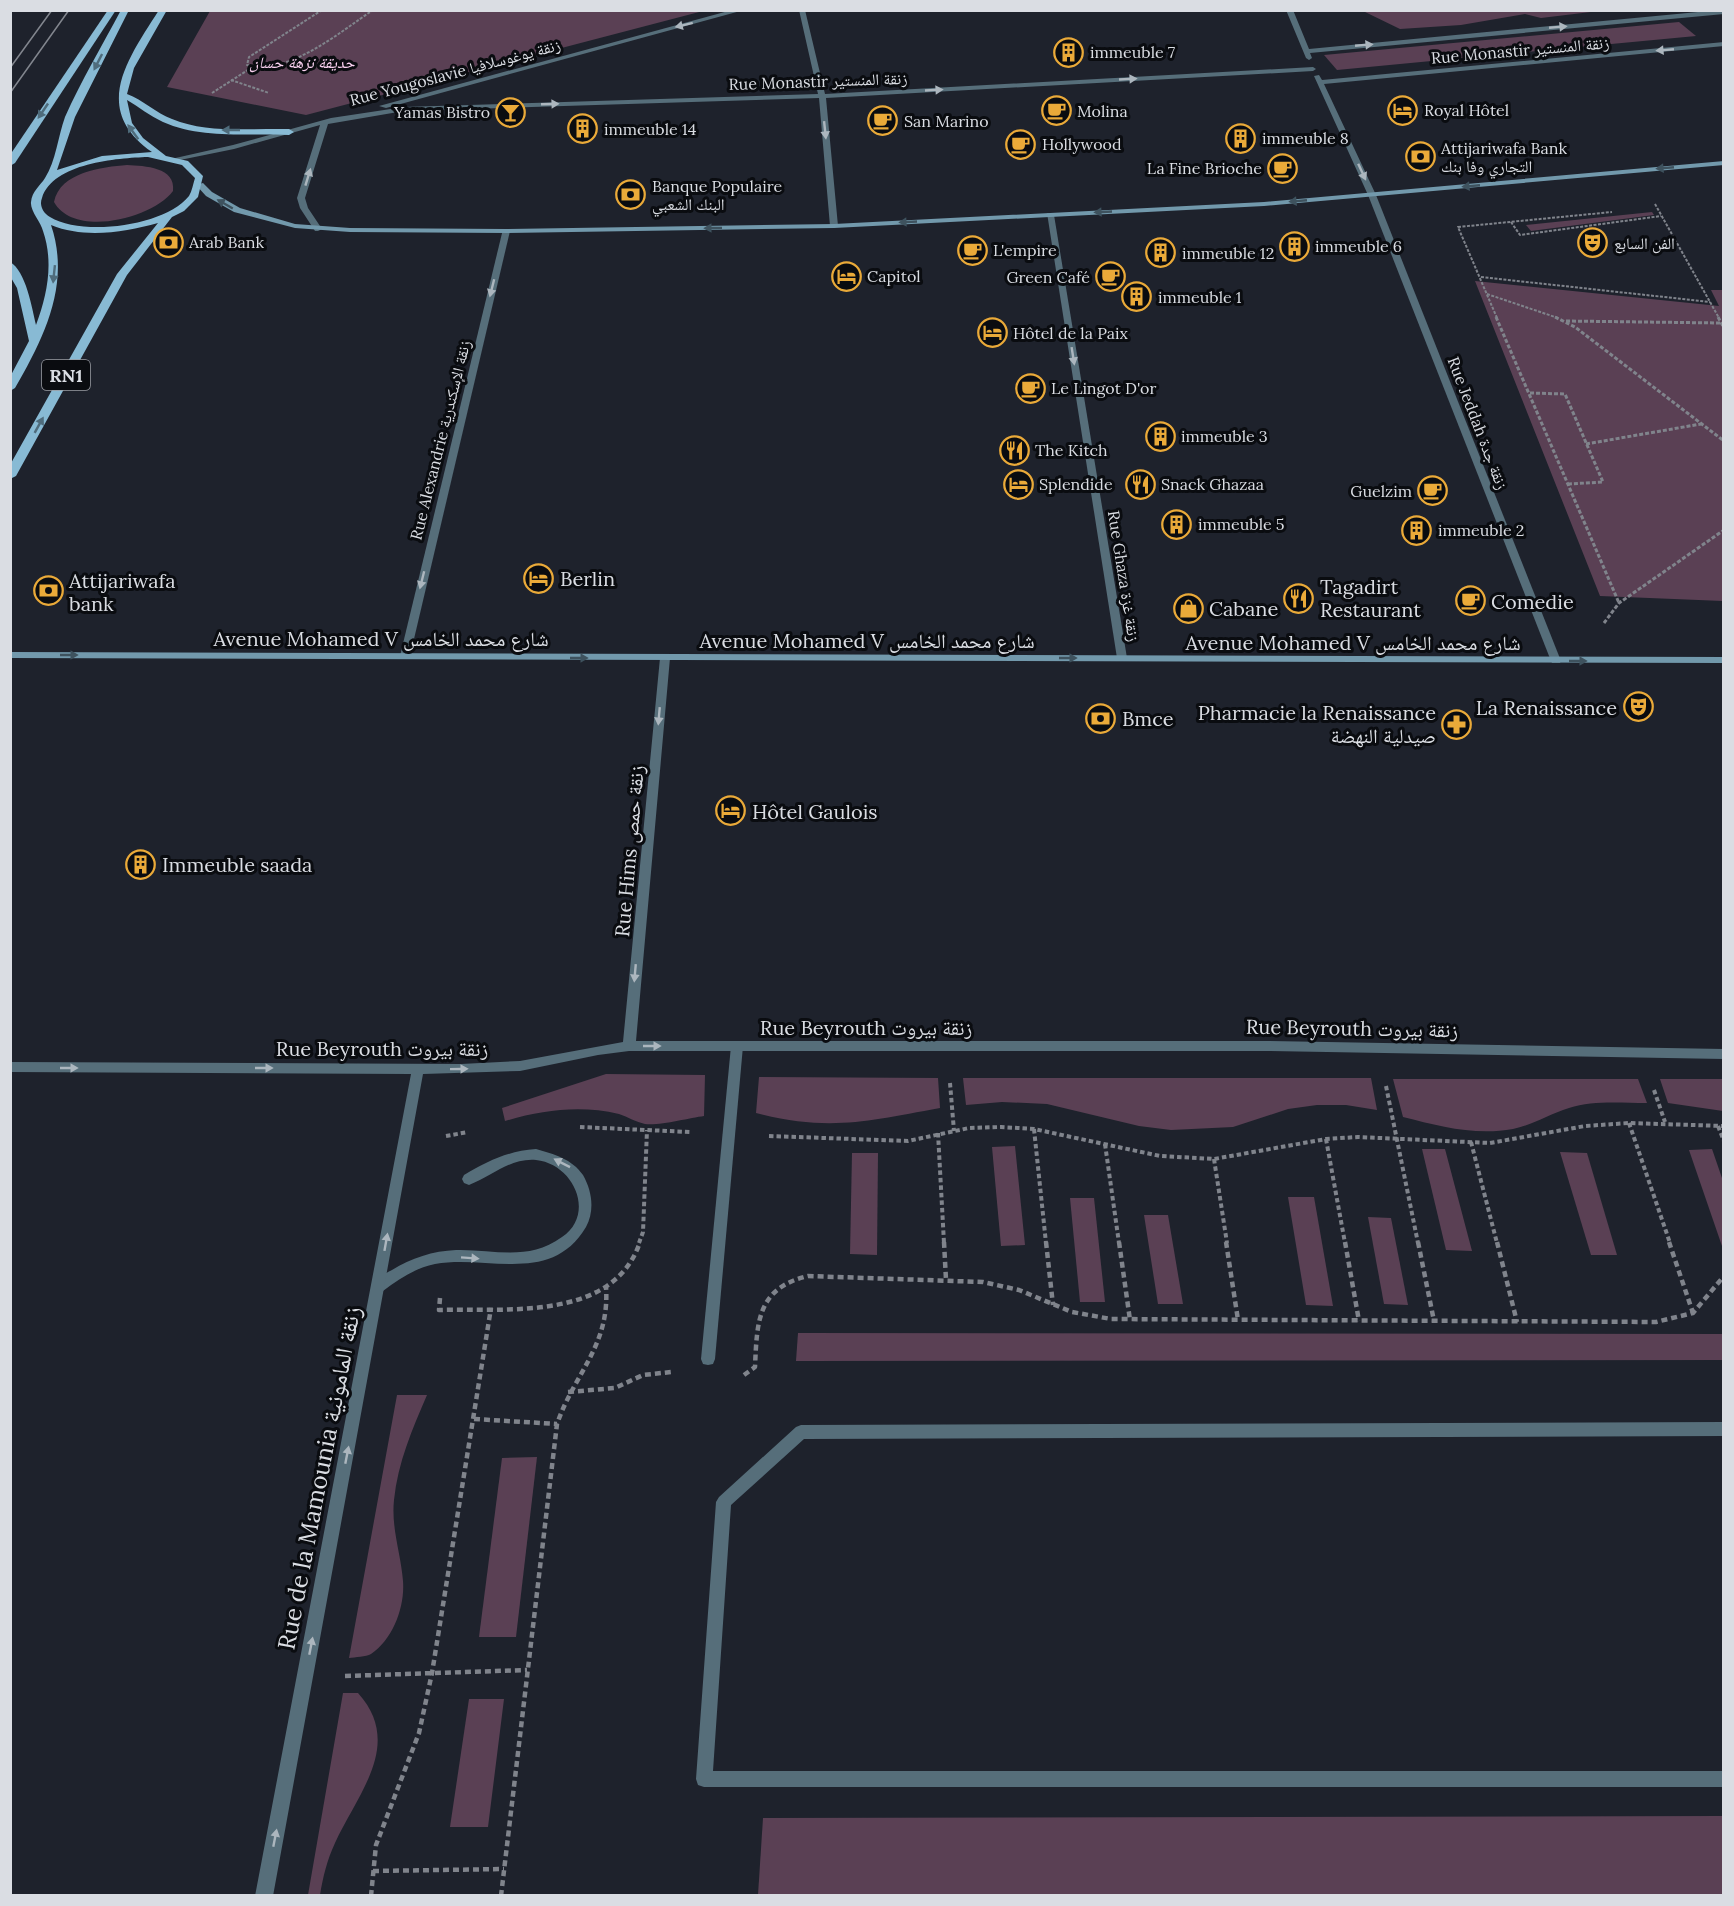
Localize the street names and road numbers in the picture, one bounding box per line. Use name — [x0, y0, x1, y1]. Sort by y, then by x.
street label: Rue Monastir زنقة المنستير — [1430, 32, 1610, 68]
street label: Rue Yougoslavie زنقة يوغوسلافيا — [347, 34, 563, 110]
street label: Rue Monastir زنقة المنستير — [728, 68, 908, 94]
street label: Rue Alexandrie زنقة الإسكندرية — [405, 338, 475, 542]
street label: Rue Jeddah زنقة جدة — [1443, 354, 1513, 492]
road number: RN1 — [42, 360, 90, 390]
street label: Rue Ghaza زنقة غزة — [1104, 509, 1144, 643]
street label: Avenue Mohamed V شارع محمد الخامس — [212, 626, 549, 652]
street label: Avenue Mohamed V شارع محمد الخامس — [698, 628, 1035, 654]
street label: Avenue Mohamed V شارع محمد الخامس — [1184, 630, 1521, 656]
street label: Rue Hims زنقة حمص — [609, 764, 649, 938]
street label: Rue Beyrouth زنقة بيروت — [1246, 1014, 1458, 1042]
street label: Rue Beyrouth زنقة بيروت — [760, 1015, 972, 1040]
street label: Rue Beyrouth زنقة بيروت — [276, 1036, 488, 1061]
street label: Rue de la Mamounia زنقة المامونية — [270, 1304, 368, 1652]

